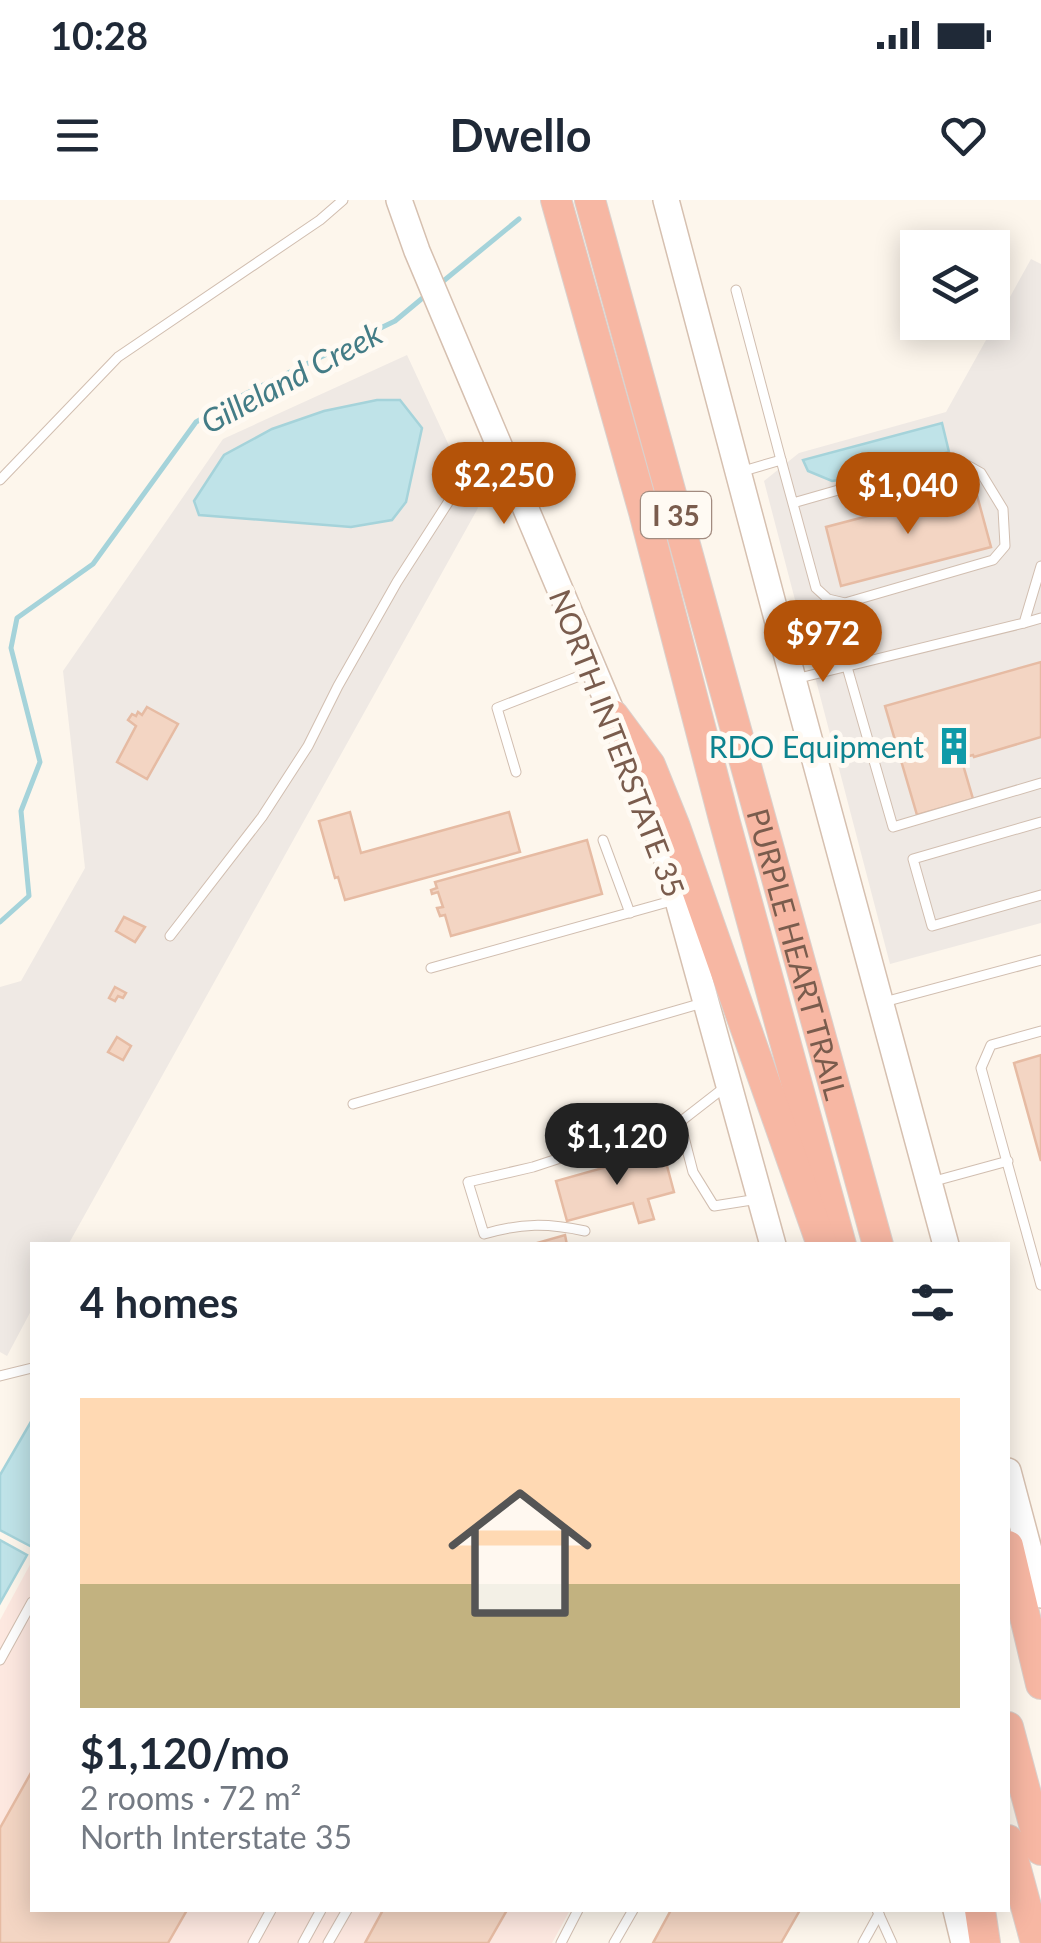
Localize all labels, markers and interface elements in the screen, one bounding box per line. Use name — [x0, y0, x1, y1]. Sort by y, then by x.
text: 10:28 — [50, 12, 148, 58]
icon: menu — [50, 108, 105, 163]
text: Dwello — [449, 108, 592, 162]
icon: heart — [936, 108, 991, 163]
map controls — [900, 230, 1010, 340]
button: layers — [900, 230, 1010, 340]
water label: Gilleland Creek — [194, 313, 389, 441]
pin: $2,250 — [423, 442, 585, 527]
pin: $1,040 — [827, 452, 989, 537]
text: $2,250 — [454, 455, 554, 494]
text: $1,040 — [858, 465, 958, 504]
road number: I 35 — [641, 492, 711, 538]
street label: NORTH INTERSTATE 35 — [543, 584, 693, 902]
pin: $972 — [764, 600, 882, 685]
text: $972 — [786, 613, 860, 652]
building icon: RDO Equipment — [933, 725, 975, 767]
place label: RDO Equipment — [709, 728, 924, 764]
street label: PURPLE HEART TRAIL — [741, 804, 855, 1103]
pin: $1,120 — [536, 1103, 698, 1188]
text: $1,120 — [567, 1116, 667, 1155]
icon: filters — [905, 1275, 960, 1330]
text: 4 homes — [80, 1277, 238, 1327]
icon: home — [430, 1463, 610, 1643]
text: $1,120/mo — [80, 1728, 289, 1778]
text: 2 rooms · 72 m² — [80, 1778, 301, 1817]
text: North Interstate 35 — [80, 1817, 352, 1856]

